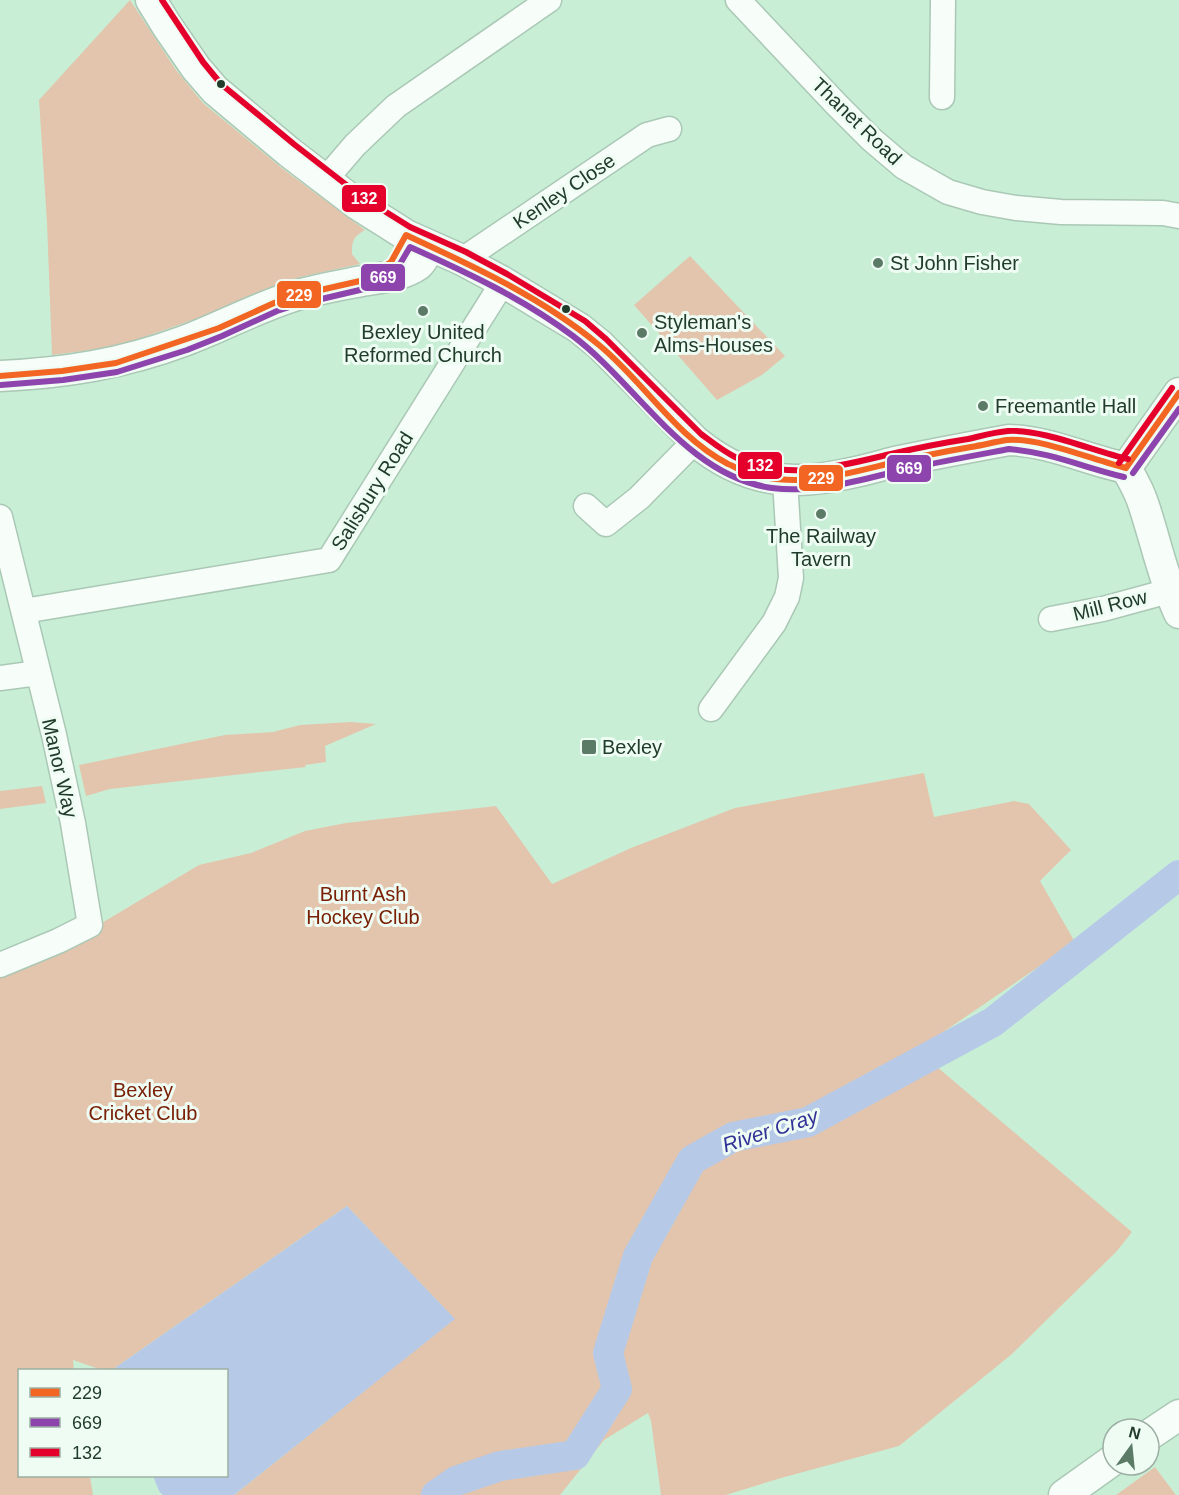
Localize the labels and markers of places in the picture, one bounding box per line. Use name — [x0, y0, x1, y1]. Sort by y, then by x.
unlabelled marker — [215, 78, 227, 90]
place label: St John Fisher — [890, 252, 1019, 274]
marker: St John Fisher — [871, 256, 885, 270]
unlabelled marker — [560, 303, 572, 315]
marker: Bexley United Reformed Church — [416, 304, 430, 318]
place label: Styleman's Alms-Houses — [654, 311, 773, 356]
place label: Bexley United Reformed Church — [344, 321, 502, 366]
marker: Styleman's Alms-Houses — [635, 326, 649, 340]
place label: Freemantle Hall — [995, 395, 1136, 417]
marker: Freemantle Hall — [976, 399, 990, 413]
marker: The Railway Tavern — [814, 507, 828, 521]
place label: The Railway Tavern — [766, 525, 876, 570]
place label: Bexley — [602, 736, 662, 758]
marker: Bexley — [580, 738, 598, 756]

